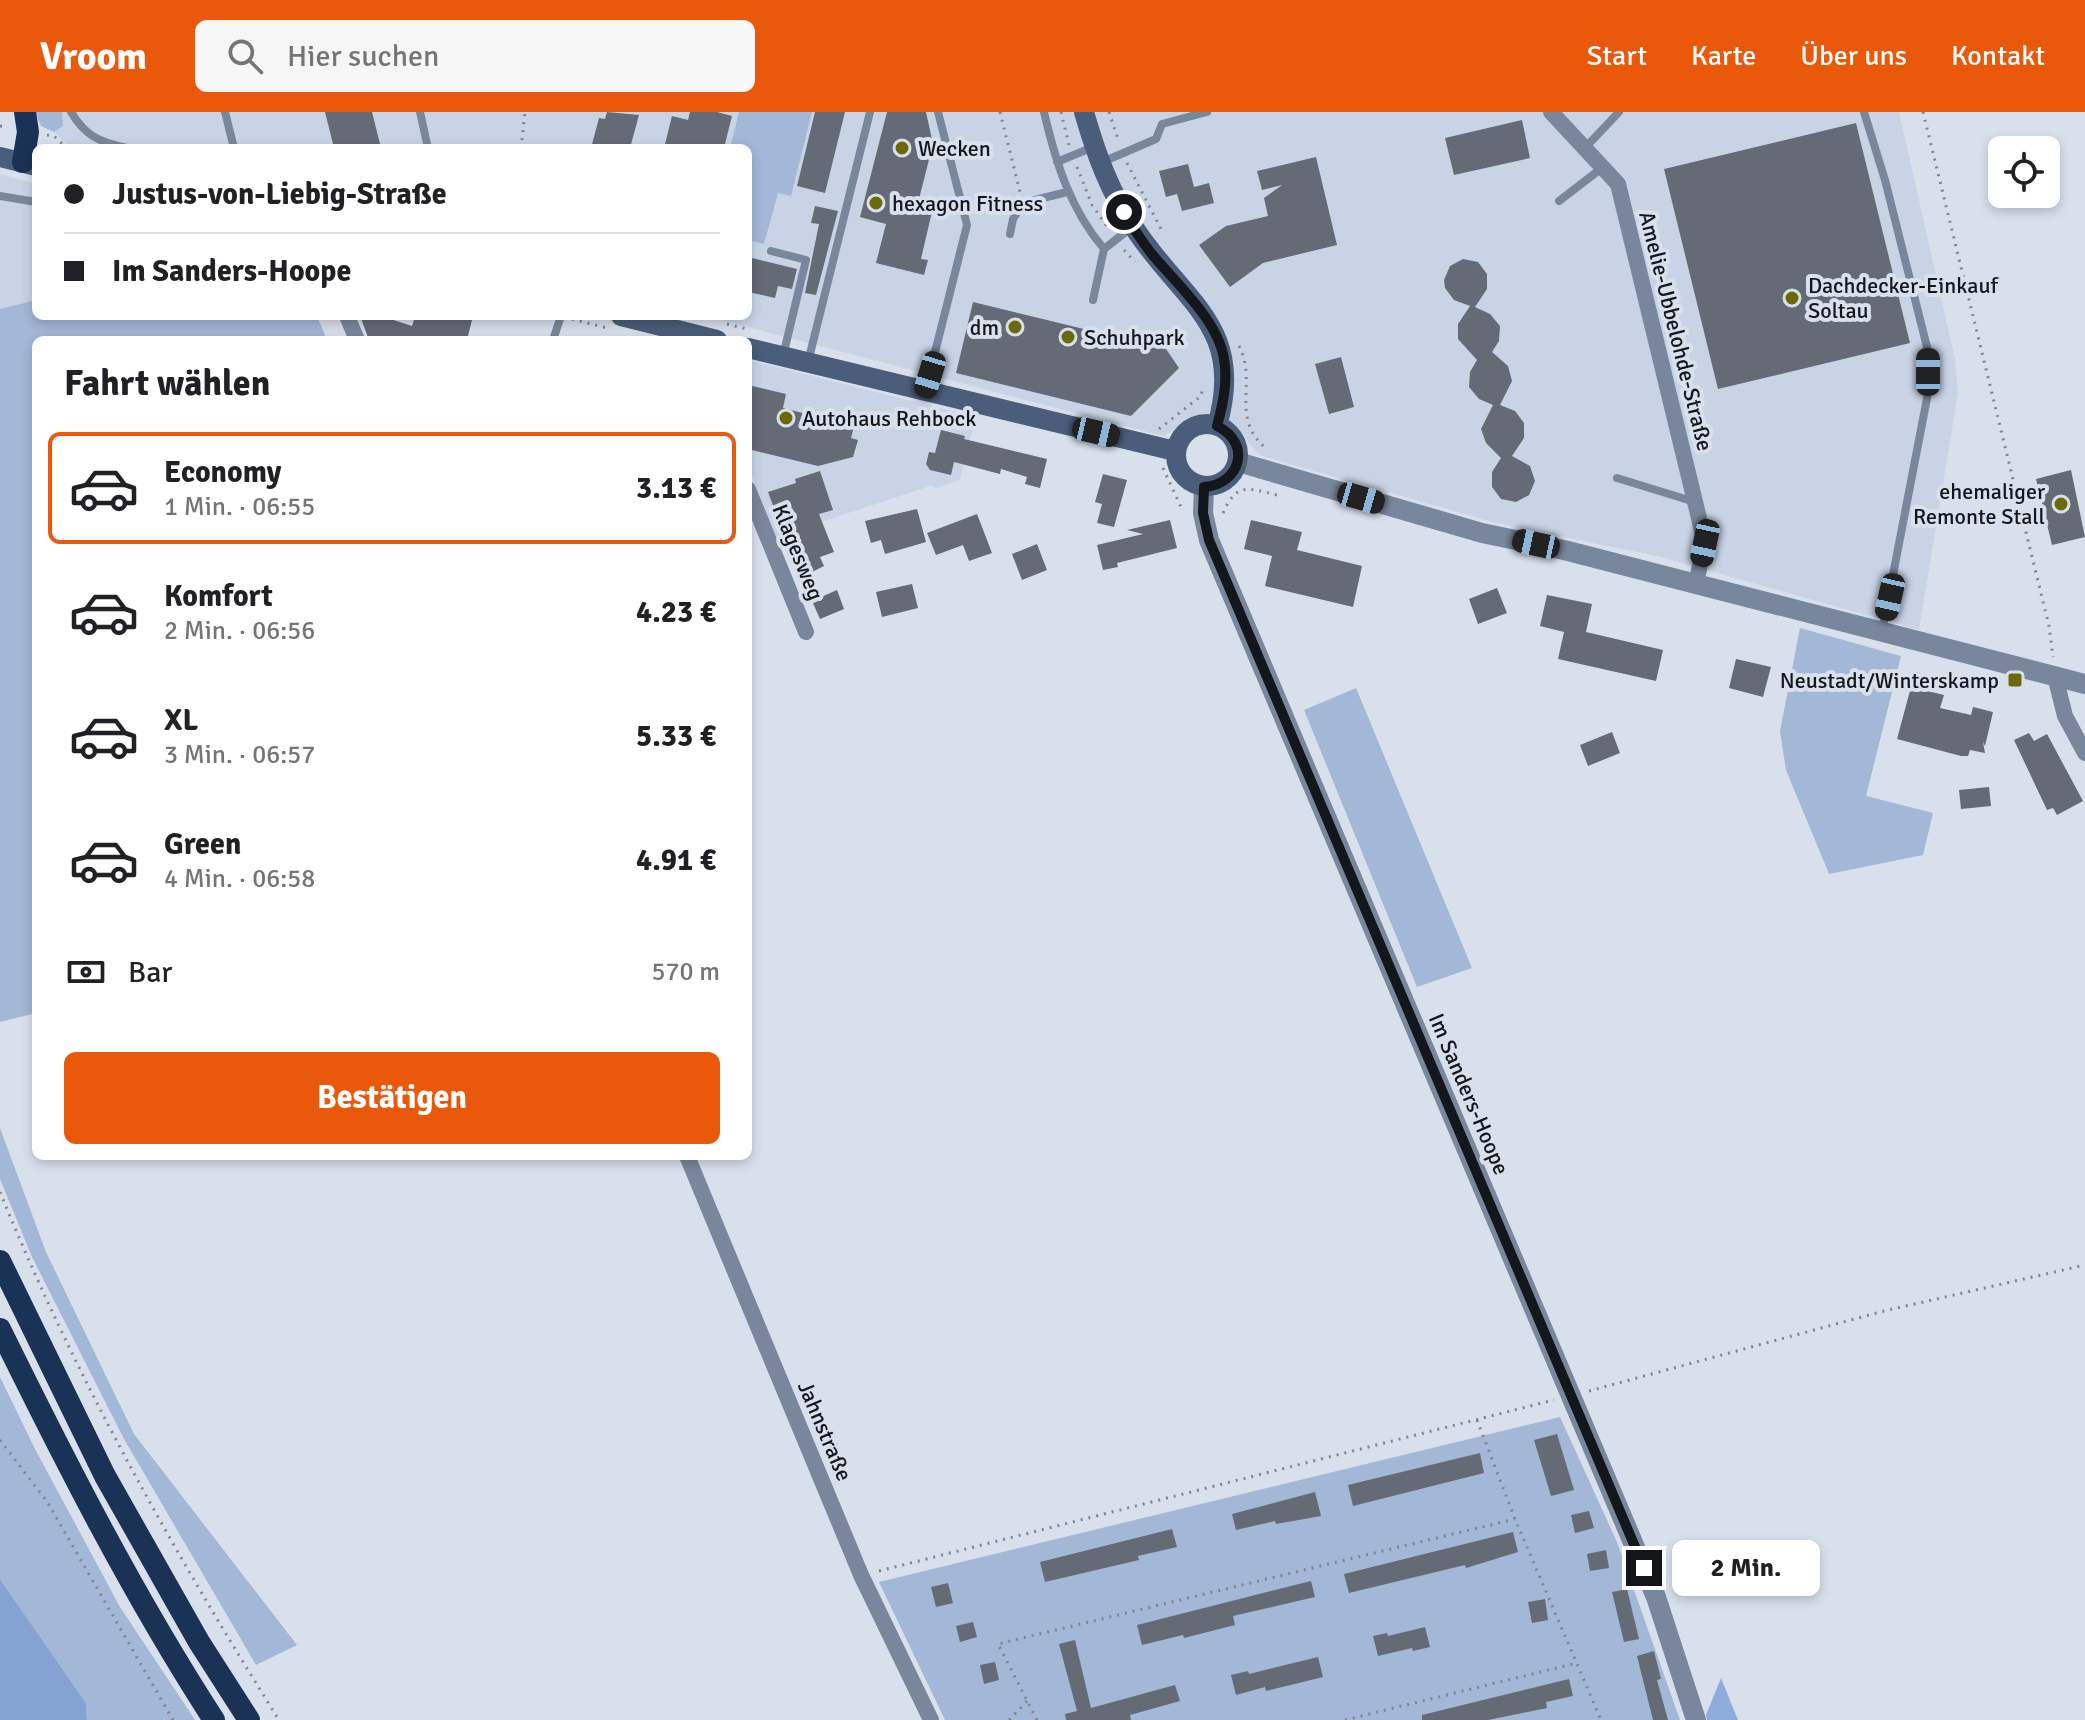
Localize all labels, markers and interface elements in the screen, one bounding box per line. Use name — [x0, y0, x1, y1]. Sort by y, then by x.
search box — [195, 20, 755, 92]
text: Vroom — [40, 33, 147, 80]
icon: search — [223, 34, 267, 78]
text: Hier suchen — [287, 38, 439, 75]
text: Start — [1587, 39, 1647, 73]
text: Karte — [1691, 39, 1756, 73]
text: Über uns — [1800, 39, 1907, 73]
text: Kontakt — [1951, 39, 2045, 73]
place label: Wecken — [918, 135, 991, 162]
map controls — [1988, 136, 2060, 208]
button: locate — [1988, 136, 2060, 208]
marker: Wecken — [893, 139, 911, 157]
text: Justus-von-Liebig-Straße — [112, 176, 447, 213]
place label: hexagon Fitness — [892, 190, 1043, 217]
marker: hexagon Fitness — [867, 194, 885, 212]
route start — [1106, 194, 1142, 230]
street label: Amelie-Ubbelohde-Straße — [1633, 208, 1719, 454]
text: Im Sanders-Hoope — [112, 253, 351, 290]
place label: Dachdecker-Einkauf Soltau — [1808, 272, 2000, 324]
marker: Dachdecker-Einkauf Soltau — [1783, 289, 1801, 307]
place label: dm — [970, 314, 999, 341]
marker: dm — [1006, 318, 1024, 336]
place label: Schuhpark — [1084, 324, 1185, 351]
marker: Schuhpark — [1059, 328, 1077, 346]
car — [1916, 348, 1940, 396]
car — [912, 349, 948, 401]
text: Fahrt wählen — [64, 361, 270, 406]
place label: Autohaus Rehbock — [802, 405, 976, 432]
marker: Autohaus Rehbock — [777, 409, 795, 427]
car — [1070, 415, 1122, 449]
icon: car — [68, 452, 140, 524]
text: Economy — [164, 454, 281, 491]
text: 3.13 € — [636, 470, 716, 507]
place label: ehemaliger Remonte Stall — [1913, 478, 2045, 530]
car — [1335, 480, 1387, 516]
text: 1 Min. · 06:55 — [164, 491, 315, 523]
marker: ehemaliger Remonte Stall — [2052, 495, 2070, 513]
street label: Klagesweg — [767, 500, 829, 604]
car — [1688, 517, 1722, 569]
car — [1510, 527, 1562, 561]
car — [1873, 571, 1907, 623]
icon: car — [68, 576, 140, 648]
text: Komfort — [164, 578, 273, 615]
text: 4.23 € — [636, 594, 716, 631]
text: 2 Min. · 06:56 — [164, 615, 315, 647]
place label: Neustadt/Winterskamp — [1780, 667, 1999, 694]
marker: Neustadt/Winterskamp — [2006, 671, 2024, 689]
icon: car — [68, 700, 140, 772]
text: XL — [164, 702, 198, 739]
text: 5.33 € — [636, 718, 716, 755]
text: 3 Min. · 06:57 — [164, 739, 315, 771]
icon: car — [68, 824, 140, 896]
text: Green — [164, 826, 241, 863]
text: 4.91 € — [636, 842, 716, 879]
text: 4 Min. · 06:58 — [164, 863, 315, 895]
icon: cash — [64, 950, 108, 994]
text: Bar — [128, 954, 172, 991]
text: 570 m — [651, 956, 720, 988]
street label: Im Sanders-Hoope — [1423, 1009, 1515, 1179]
button: Bestätigen — [64, 1052, 720, 1144]
street label: Jahnstraße — [792, 1377, 858, 1485]
callout: 2 Min. — [1672, 1540, 1820, 1596]
route end — [1626, 1550, 1662, 1586]
text: 2 Min. — [1711, 1552, 1781, 1584]

